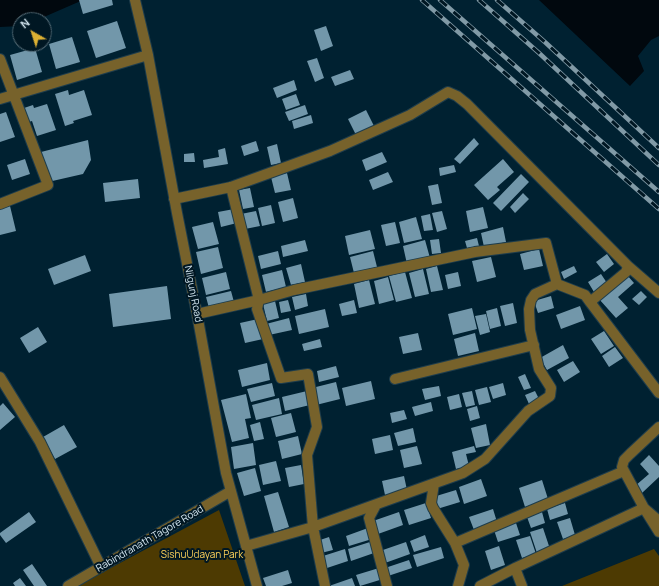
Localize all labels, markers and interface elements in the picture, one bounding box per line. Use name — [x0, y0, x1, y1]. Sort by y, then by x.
north arrow — [12, 12, 52, 52]
text: N — [17, 15, 33, 31]
street label: Nilgunj Road — [182, 265, 204, 323]
street label: Rabindranath Tagore Road — [94, 503, 206, 575]
park label: SishuUdayan Park — [161, 549, 243, 561]

